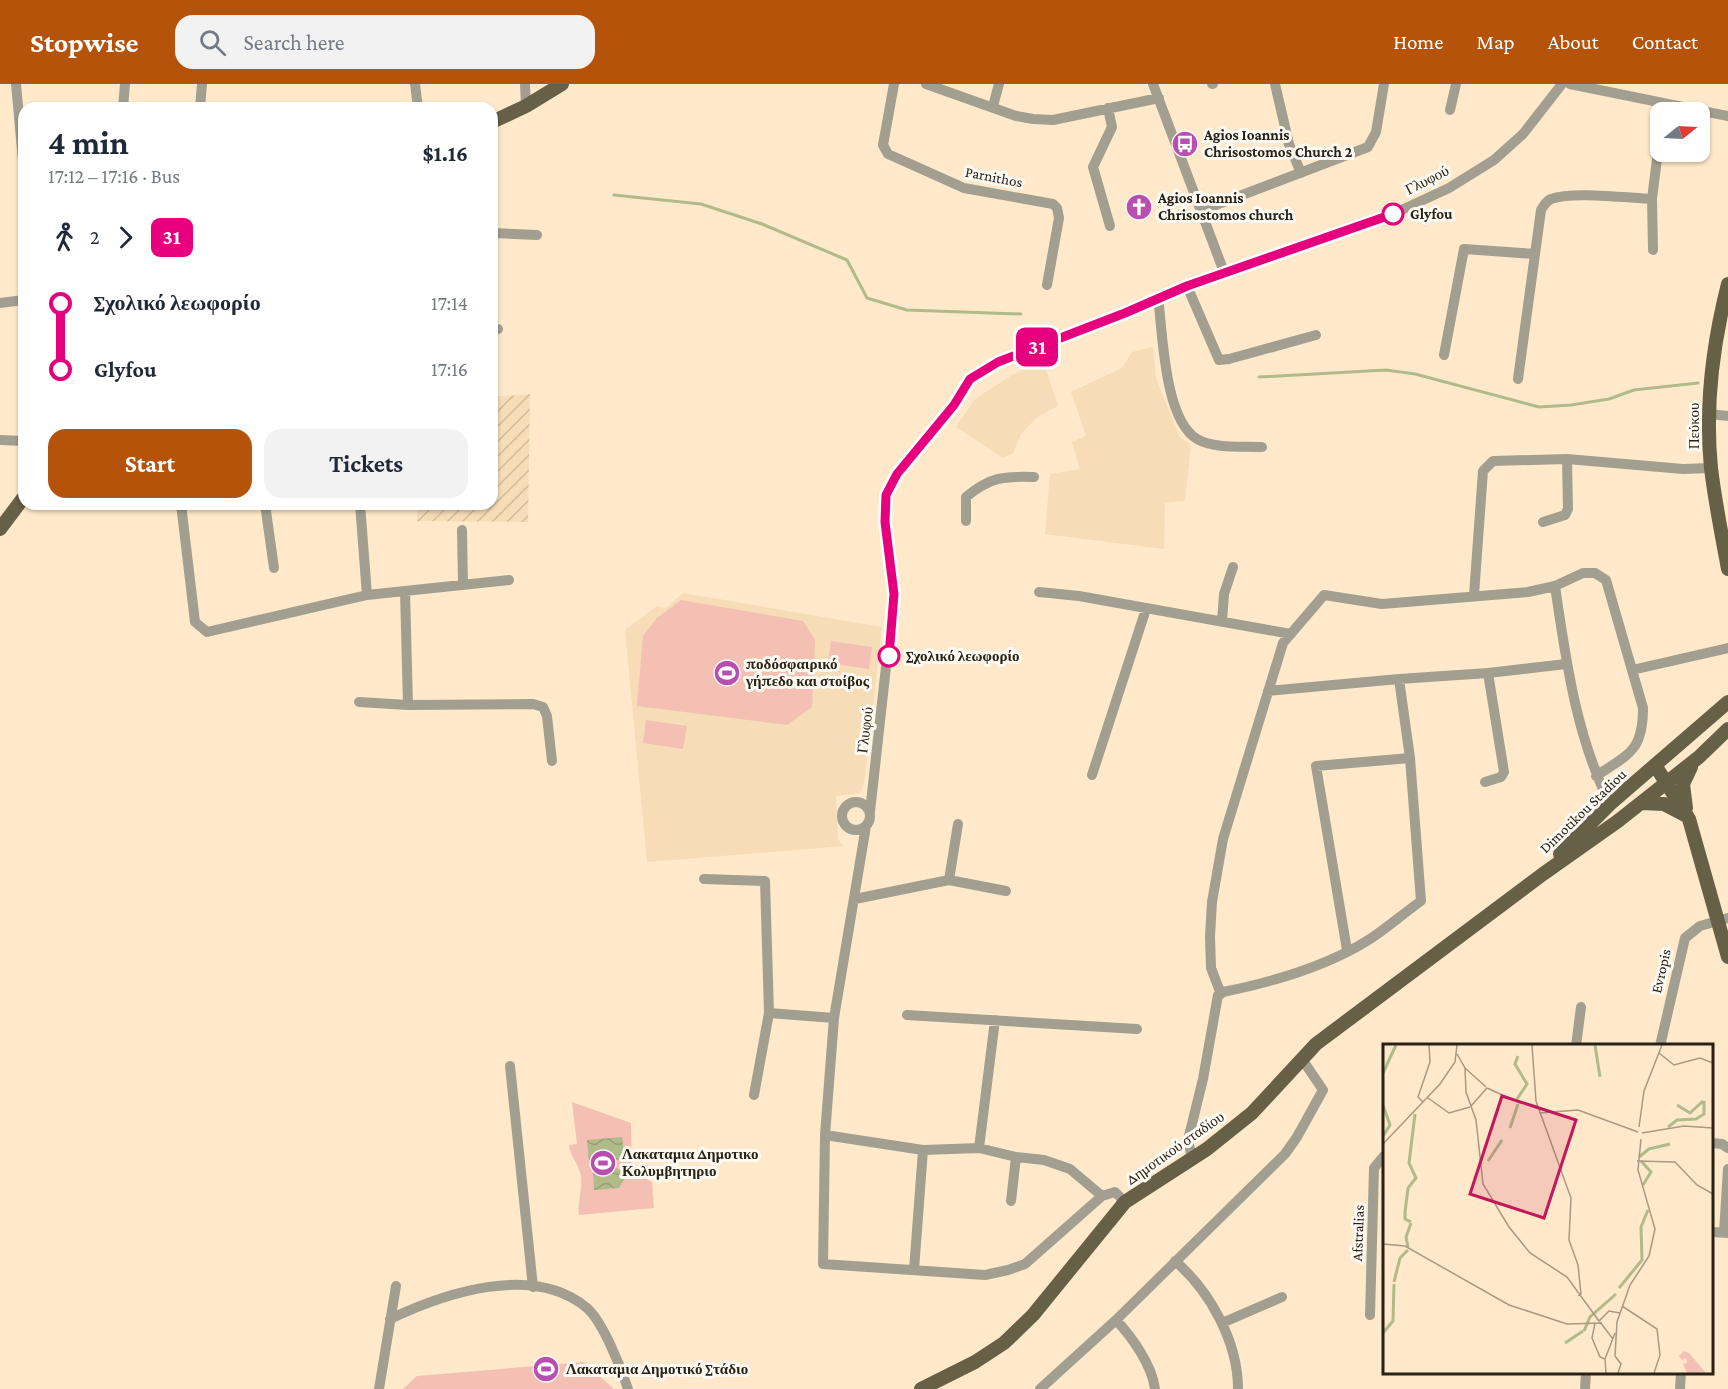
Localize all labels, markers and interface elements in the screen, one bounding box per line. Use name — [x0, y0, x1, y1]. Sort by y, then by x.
search box — [175, 15, 595, 69]
icon: search — [196, 26, 229, 59]
text: Stopwise — [30, 27, 139, 58]
text: Search here — [244, 30, 345, 55]
text: Home — [1393, 30, 1443, 54]
text: Map — [1476, 30, 1515, 54]
text: About — [1548, 30, 1599, 54]
text: Contact — [1632, 30, 1698, 54]
north arrow — [1650, 102, 1710, 162]
map controls — [1650, 102, 1710, 162]
text: 4 min — [48, 124, 129, 161]
place label: Agios Ioannis Chrisostomos Church 2 — [1203, 127, 1353, 160]
bus stop icon: Agios Ioannis Chrisostomos Church 2 — [1170, 129, 1200, 159]
text: $1.16 — [422, 141, 468, 166]
street label: Γλυφού — [1403, 162, 1451, 198]
street label: Parnithos — [964, 164, 1024, 190]
text: 17:12 – 17:16 · Bus — [48, 165, 180, 187]
place label: Agios Ioannis Chrisostomos church — [1157, 190, 1294, 223]
church icon: Agios Ioannis Chrisostomos church — [1124, 192, 1154, 222]
marker: Glyfou — [1382, 203, 1404, 225]
place label: Glyfou — [1410, 206, 1453, 222]
icon: walk — [48, 221, 81, 254]
icon: forward — [109, 221, 142, 254]
text: 31 — [163, 225, 181, 249]
text: 2 — [90, 226, 100, 248]
text: Σχολικό λεωφορίο — [94, 290, 261, 315]
text: 17:14 — [431, 292, 468, 314]
line badge: 31 — [1010, 328, 1064, 366]
text: 31 — [1028, 335, 1046, 359]
text: Glyfou — [94, 357, 156, 382]
text: 17:16 — [431, 358, 468, 380]
street label: Πεύκου — [1686, 403, 1702, 449]
button: Start — [48, 429, 252, 498]
button: Tickets — [264, 429, 468, 498]
marker: Σχολικό λεωφορίο — [878, 645, 900, 667]
place label: Σχολικό λεωφορίο — [906, 648, 1020, 664]
place label: ποδόσφαιρικό γήπεδο και στοίβος — [745, 656, 870, 689]
sports icon: ποδόσφαιρικό γήπεδο και στοίβος — [712, 658, 742, 688]
street label: Γλυφού — [854, 706, 876, 754]
street label: Dimotikou Stadiou — [1537, 766, 1629, 856]
street label: Evropis — [1648, 947, 1675, 995]
inset map — [1383, 1044, 1713, 1374]
street label: Δημοτικού σταδίου — [1123, 1108, 1228, 1189]
place label: Λακαταμια Δημοτικο Κολυμβητηριο — [622, 1146, 759, 1180]
sports icon: Λακαταμια Δημοτικο Κολυμβητηριο — [588, 1148, 618, 1178]
street label: Afstralias — [1349, 1204, 1367, 1261]
sports icon: Λακαταμια Δημοτικό Στάδιο — [531, 1354, 561, 1384]
place label: Λακαταμια Δημοτικό Στάδιο — [566, 1361, 748, 1378]

